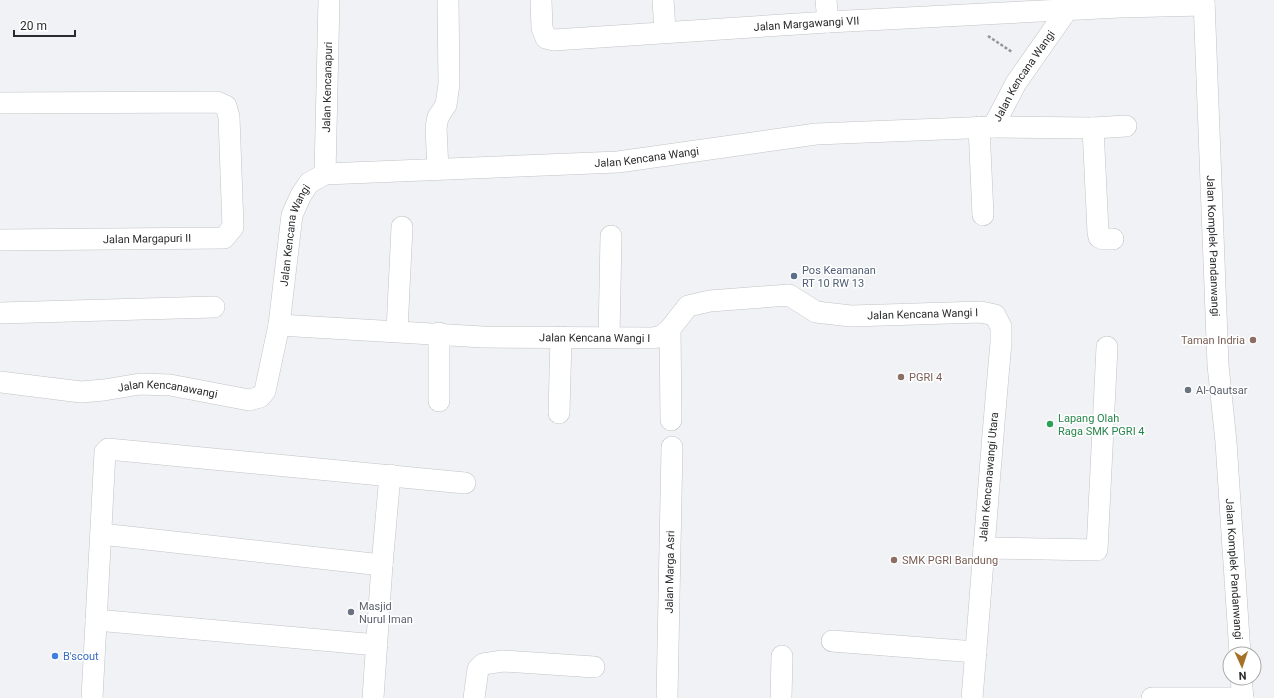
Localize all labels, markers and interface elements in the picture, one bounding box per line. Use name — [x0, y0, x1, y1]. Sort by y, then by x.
scale bar — [14, 12, 75, 38]
street label: Jalan Margawangi VII — [753, 14, 860, 33]
text: 20 m — [20, 19, 47, 33]
street label: Jalan Kencana Wangi — [991, 28, 1057, 124]
street label: Jalan Kencanapuri — [319, 42, 335, 133]
street label: Jalan Kencana Wangi — [594, 144, 700, 169]
street label: Jalan Komplek Pandanwangi — [1204, 175, 1223, 317]
street label: Jalan Kencana Wangi — [277, 182, 313, 287]
street label: Jalan Margapuri II — [103, 232, 191, 246]
place label: Pos Keamanan RT 10 RW 13 — [802, 264, 876, 290]
marker: Pos Keamanan RT 10 RW 13 — [789, 271, 799, 281]
street label: Jalan Kencana Wangi I — [867, 306, 978, 322]
street label: Jalan Kencana Wangi I — [539, 331, 650, 344]
place label: Taman Indria — [1181, 334, 1245, 347]
marker: Taman Indria — [1248, 335, 1258, 345]
place label: PGRI 4 — [909, 371, 942, 384]
marker: PGRI 4 — [896, 372, 906, 382]
street label: Jalan Kencanawangi — [116, 377, 219, 400]
place label: Al-Qautsar — [1196, 384, 1248, 397]
marker: Al-Qautsar — [1183, 385, 1193, 395]
street label: Jalan Kencanawangi Utara — [977, 412, 1001, 542]
place label: Lapang Olah Raga SMK PGRI 4 — [1058, 412, 1145, 438]
marker: Lapang Olah Raga SMK PGRI 4 — [1045, 419, 1055, 429]
street label: Jalan Komplek Pandanwangi — [1223, 498, 1246, 640]
street label: Jalan Marga Asri — [662, 530, 677, 614]
place label: SMK PGRI Bandung — [902, 554, 998, 567]
marker: SMK PGRI Bandung — [889, 555, 899, 565]
place label: Masjid Nurul Iman — [359, 600, 413, 626]
marker: Masjid Nurul Iman — [346, 607, 356, 617]
north arrow — [1222, 646, 1262, 686]
place label: B'scout — [63, 650, 99, 663]
marker: B'scout — [50, 651, 60, 661]
text: N — [1238, 669, 1247, 682]

